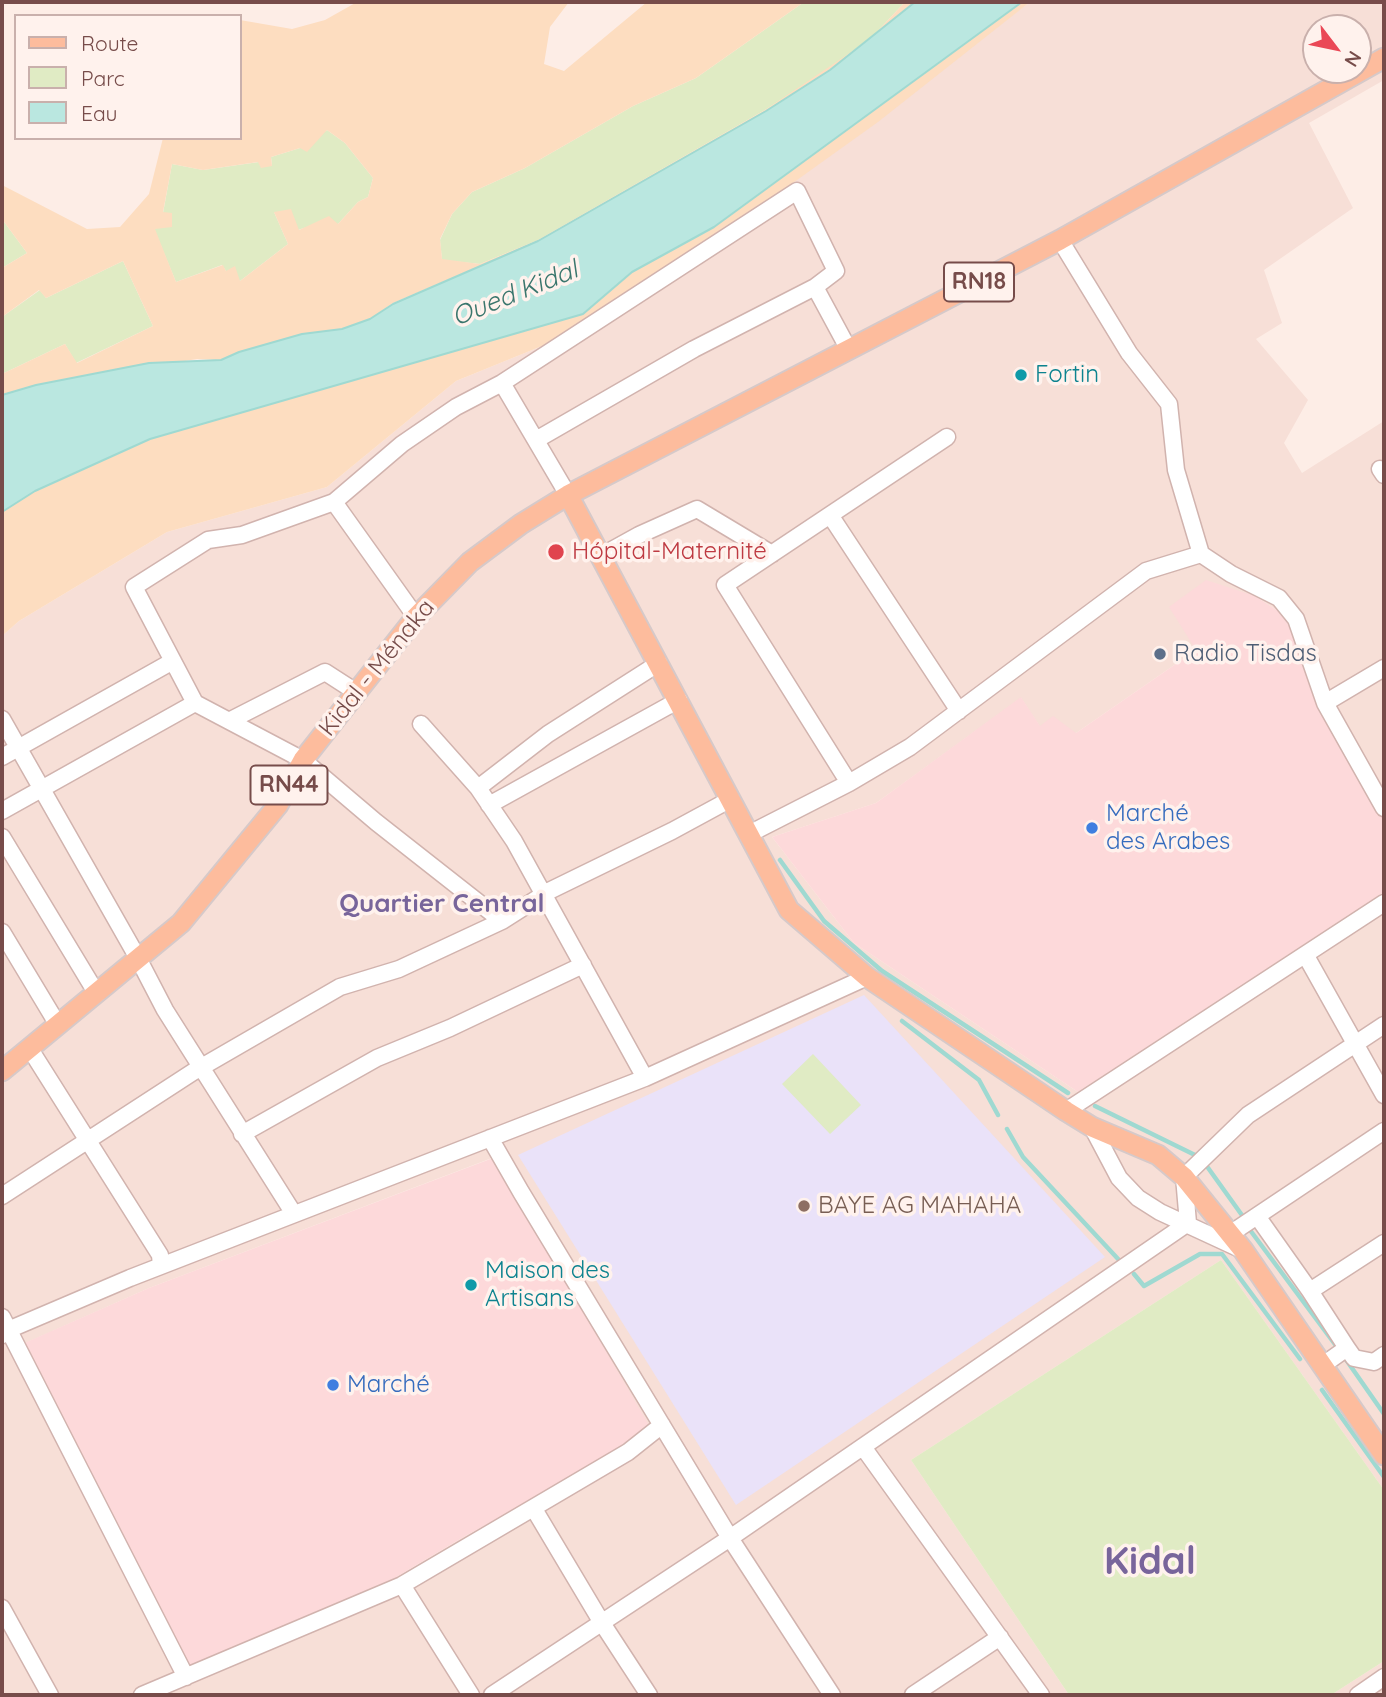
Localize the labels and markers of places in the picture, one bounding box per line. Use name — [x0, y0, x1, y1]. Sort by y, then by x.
place label: Fortin — [1035, 361, 1099, 389]
marker: Fortin — [1013, 367, 1029, 383]
place label: Hópital-Maternité — [572, 538, 767, 566]
marker: Hópital-Maternité — [546, 542, 566, 562]
place label: Radio Tisdas — [1174, 640, 1317, 668]
marker: Radio Tisdas — [1152, 646, 1168, 662]
place label: Marché des Arabes — [1106, 800, 1230, 856]
marker: Marché des Arabes — [1084, 820, 1100, 836]
place label: BAYE AG MAHAHA — [818, 1192, 1021, 1220]
marker: BAYE AG MAHAHA — [796, 1198, 812, 1214]
place label: Maison des Artisans — [485, 1257, 610, 1313]
marker: Maison des Artisans — [463, 1277, 479, 1293]
place label: Marché — [347, 1371, 430, 1399]
marker: Marché — [325, 1377, 341, 1393]

